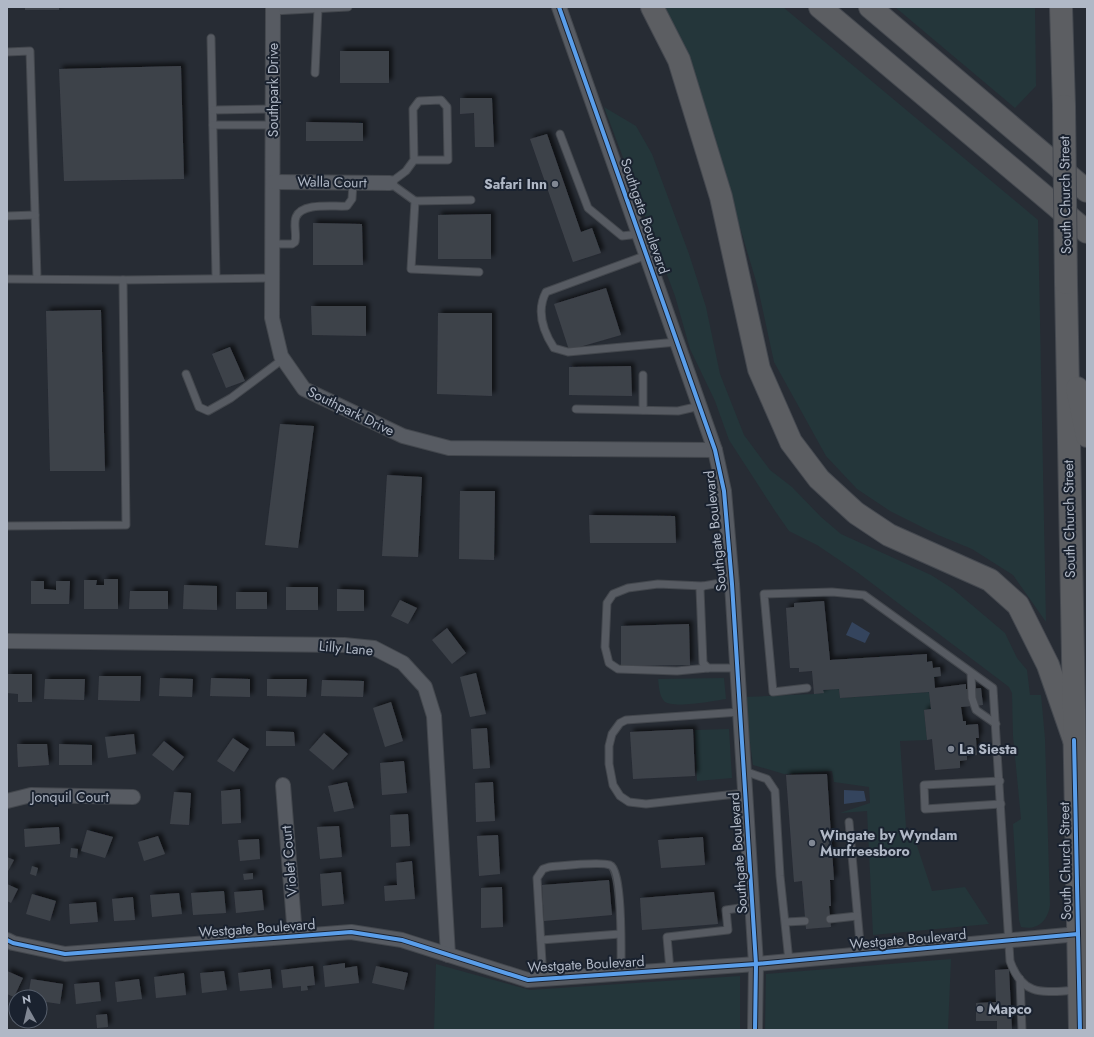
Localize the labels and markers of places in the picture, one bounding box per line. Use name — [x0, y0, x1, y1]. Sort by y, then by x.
place label: Safari Inn — [484, 174, 547, 194]
marker: Safari Inn — [550, 179, 560, 189]
place label: La Siesta — [959, 739, 1017, 759]
marker: La Siesta — [946, 744, 956, 754]
place label: Wingate by Wyndam Murfreesboro — [820, 825, 957, 861]
marker: Wingate by Wyndam Murfreesboro — [807, 838, 817, 848]
place label: Mapco — [988, 999, 1032, 1019]
marker: Mapco — [975, 1004, 985, 1014]

